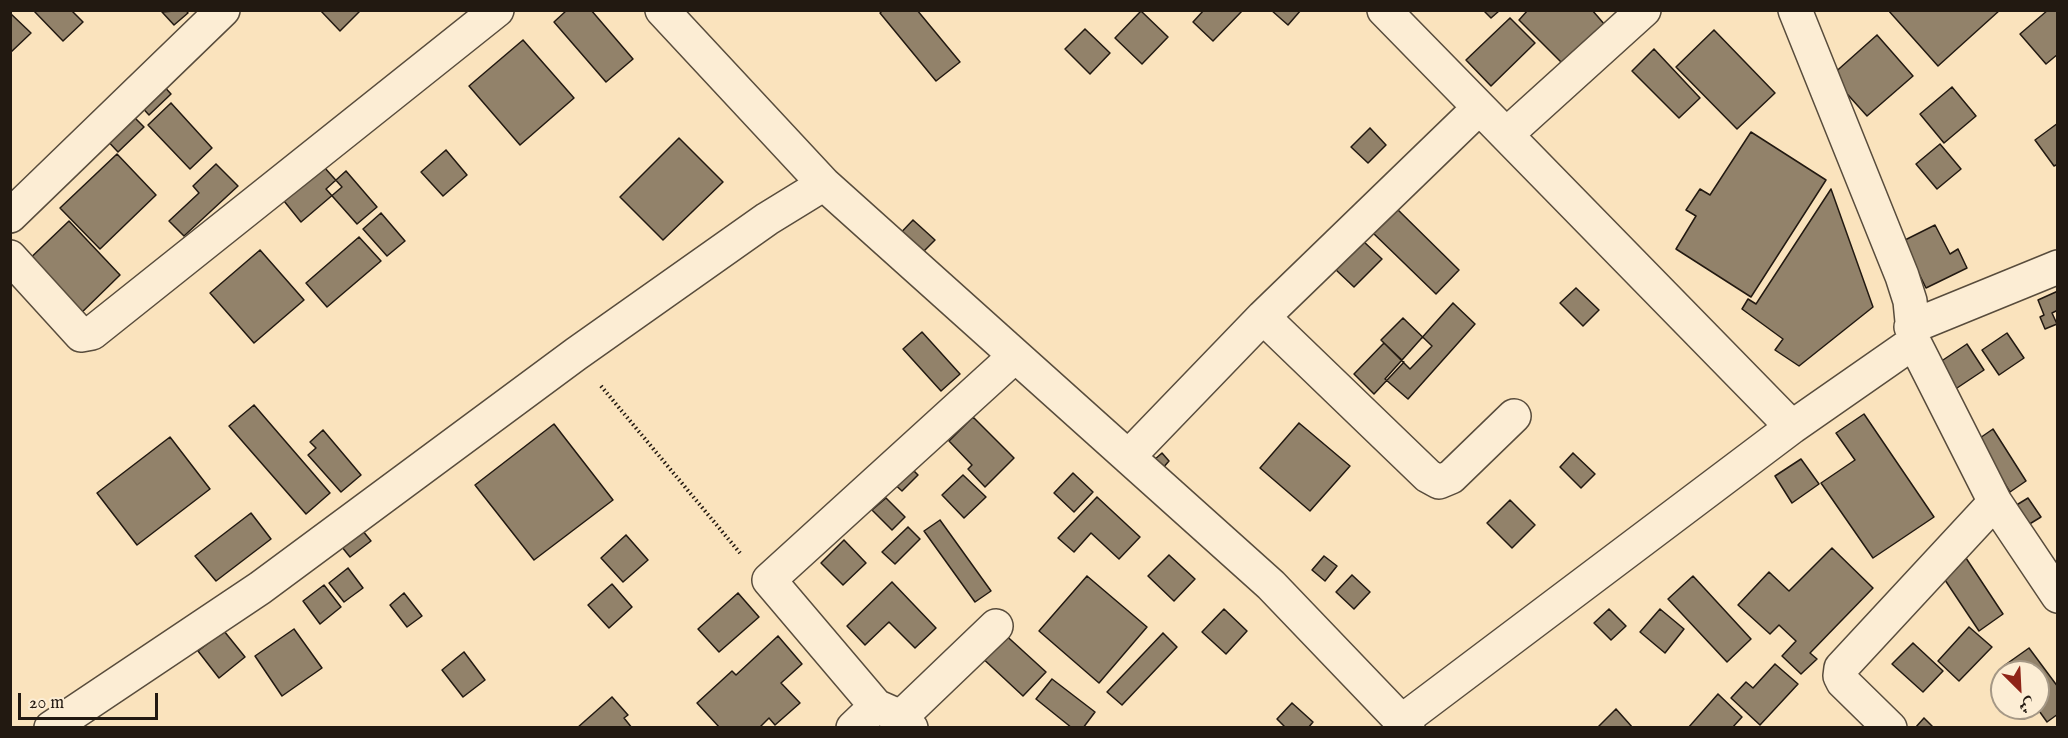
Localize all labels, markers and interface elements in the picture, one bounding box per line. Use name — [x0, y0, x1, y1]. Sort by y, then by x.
north arrow — [1990, 660, 2050, 720]
scale bar — [21, 681, 160, 719]
text: 20 m — [29, 692, 64, 715]
text: ش — [2015, 692, 2038, 717]

